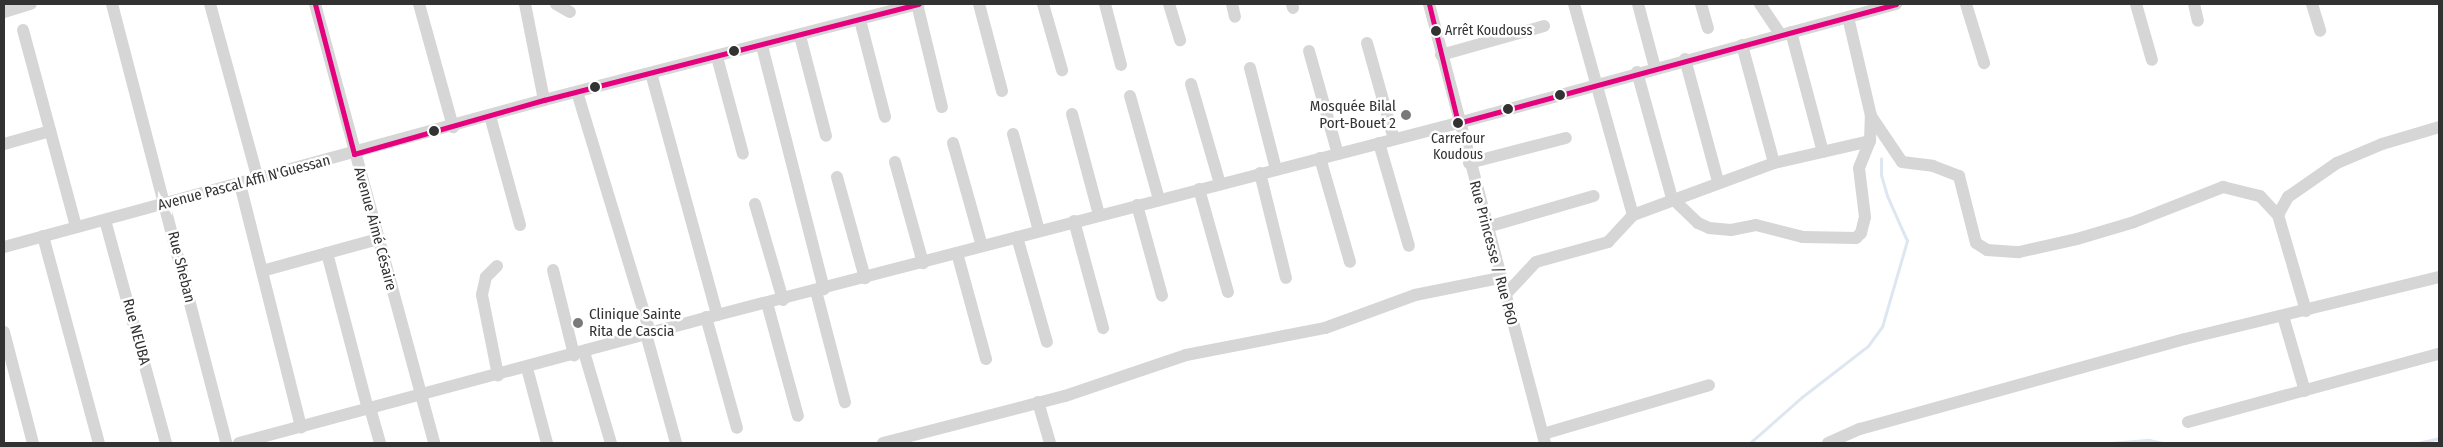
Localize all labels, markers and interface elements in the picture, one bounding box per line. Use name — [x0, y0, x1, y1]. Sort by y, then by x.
place label: Arrêt Koudouss — [1445, 23, 1532, 39]
marker: Arrêt Koudouss — [1431, 26, 1441, 36]
unlabelled marker — [729, 46, 739, 56]
unlabelled marker — [590, 82, 600, 92]
unlabelled marker — [1555, 90, 1565, 100]
place label: Mosquée Bilal Port-Bouet 2 — [1310, 97, 1396, 132]
unlabelled marker — [1503, 104, 1513, 114]
marker: Mosquée Bilal Port-Bouet 2 — [1400, 109, 1412, 121]
marker: Carrefour Koudous — [1453, 118, 1463, 128]
unlabelled marker — [429, 126, 439, 136]
place label: Carrefour Koudous — [1431, 131, 1485, 164]
street label: Avenue Pascal Affi N'Guessan — [156, 151, 332, 215]
street label: Avenue Aimé Césaire — [350, 165, 400, 293]
street label: Rue Princesse / Rue P60 — [1465, 179, 1521, 327]
street label: Rue Sheban — [163, 229, 199, 305]
street label: Rue NEUBA — [119, 297, 153, 367]
place label: Clinique Sainte Rita de Cascia — [589, 305, 681, 340]
marker: Clinique Sainte Rita de Cascia — [571, 316, 585, 330]

